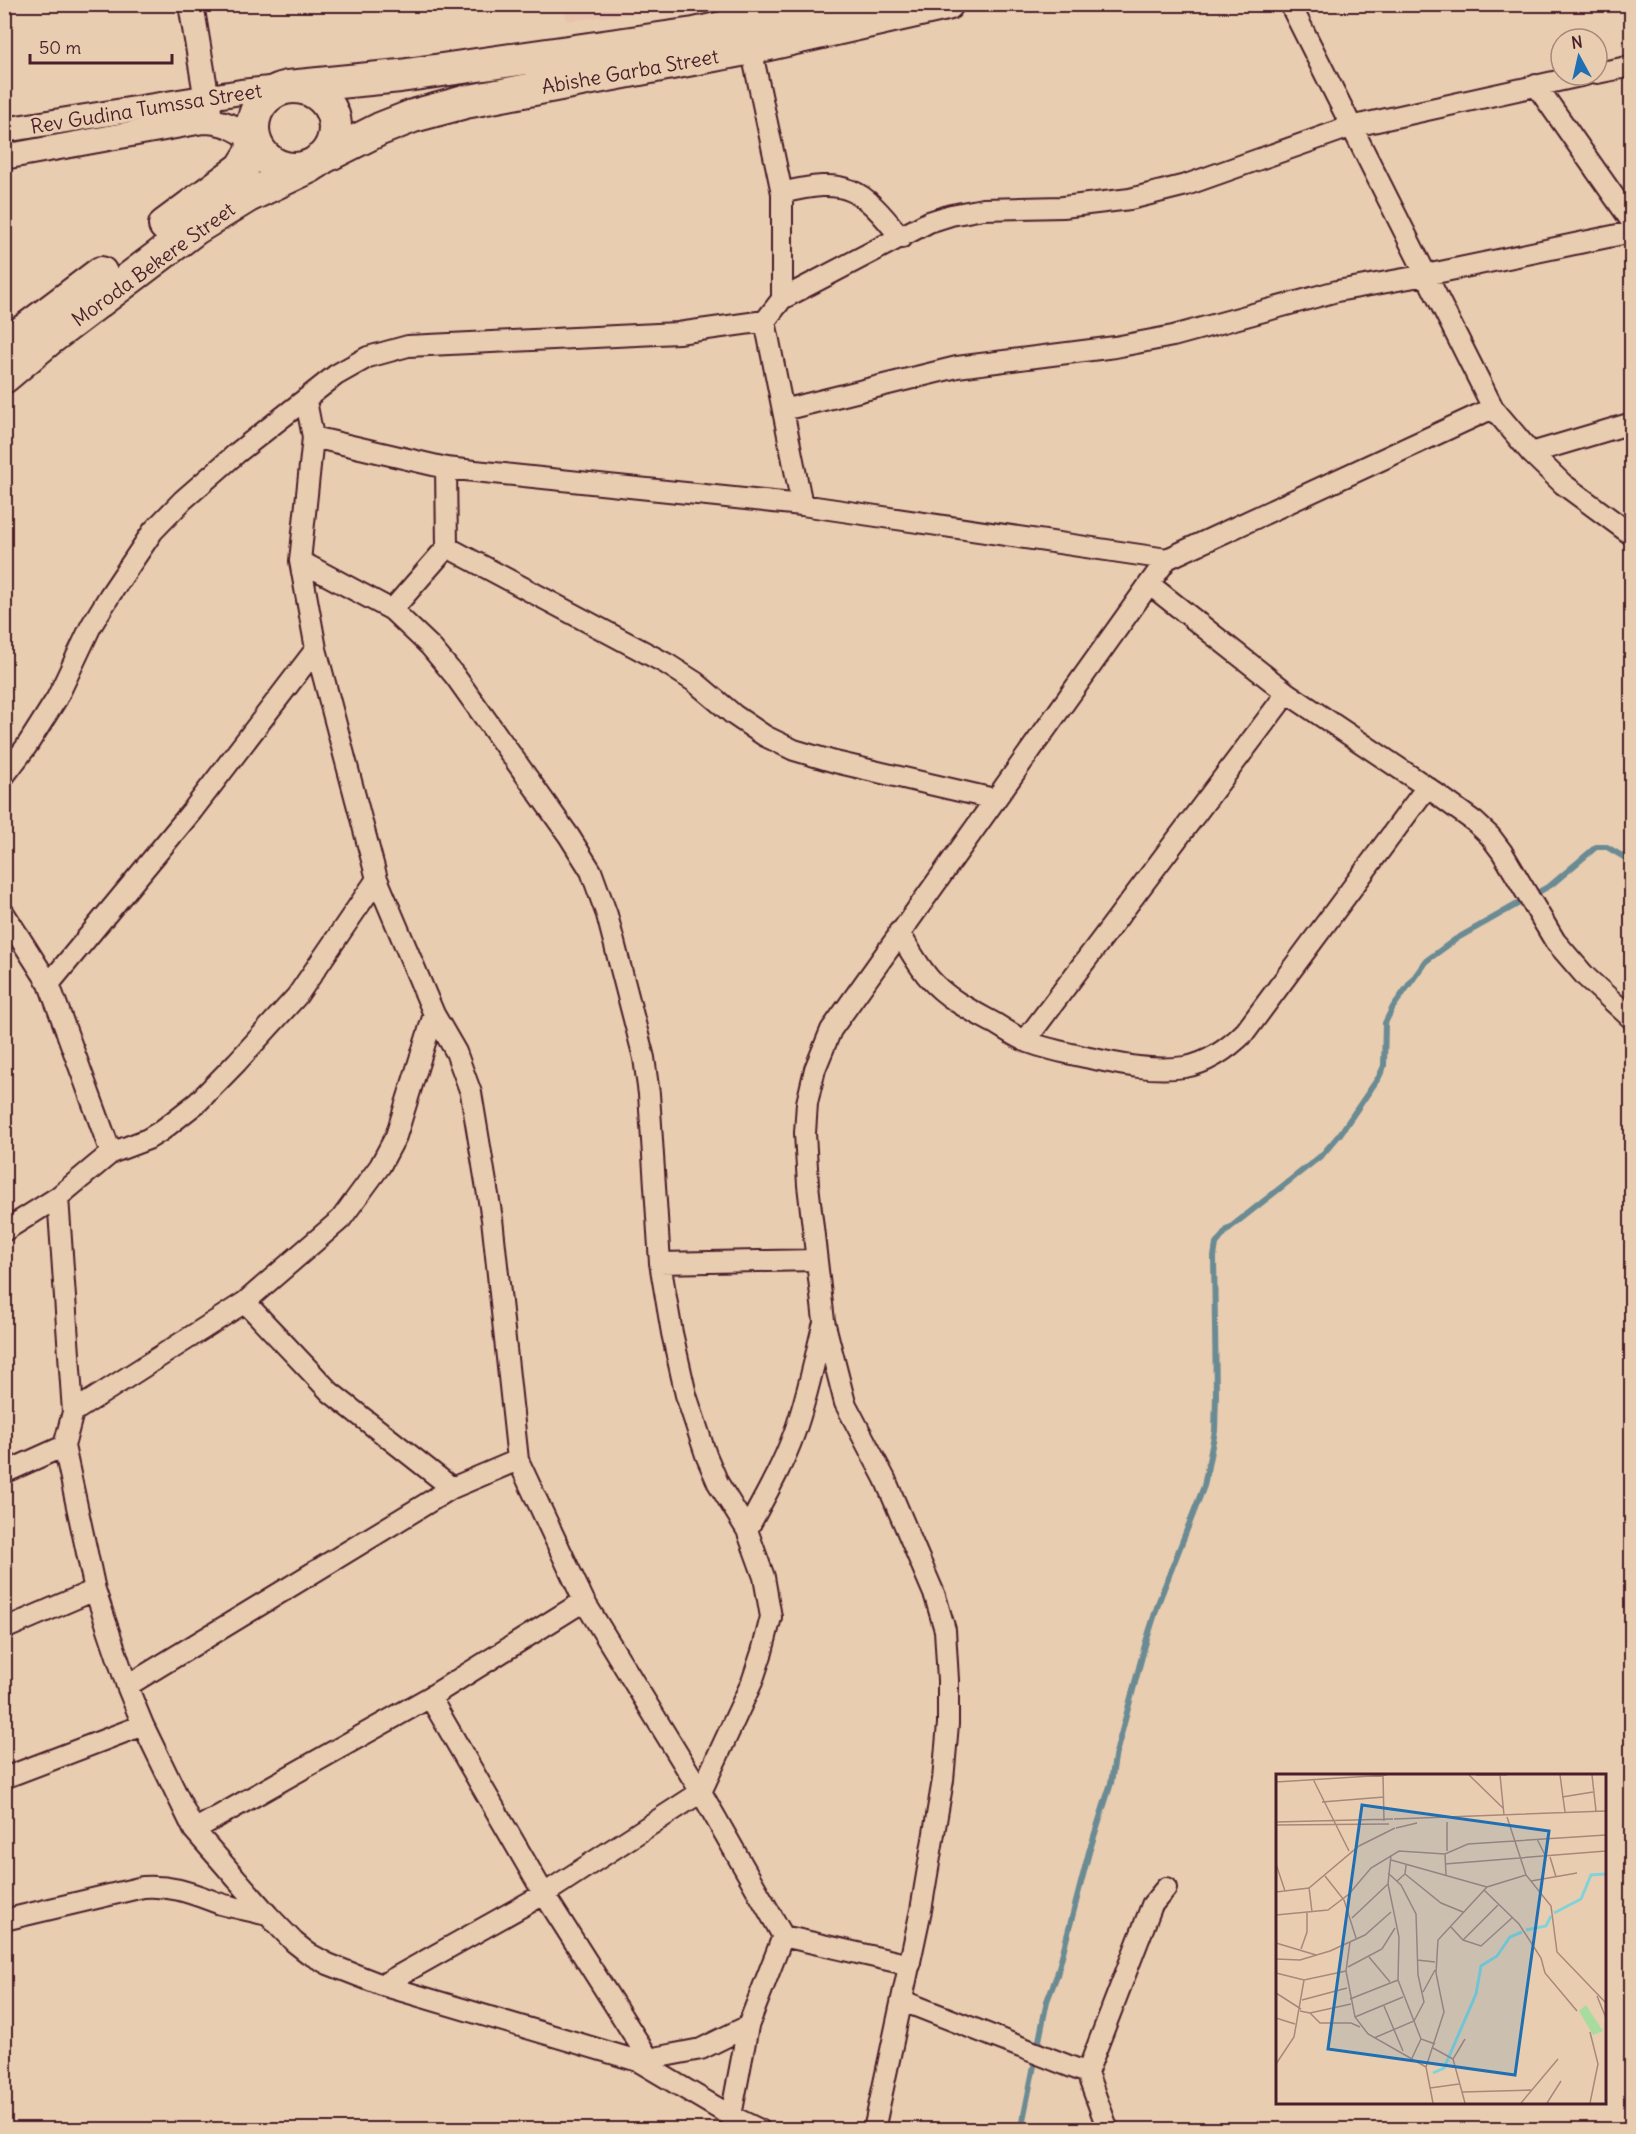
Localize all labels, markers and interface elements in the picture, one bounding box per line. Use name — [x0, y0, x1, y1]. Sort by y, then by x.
scale bar — [30, 27, 172, 65]
north arrow — [1549, 27, 1609, 87]
text: N — [1570, 31, 1584, 53]
text: 50 m — [39, 36, 81, 59]
street label: Abishe Garba Street — [540, 43, 721, 99]
street label: Rev Gudina Tumssa Street — [29, 77, 264, 139]
street label: Moroda Bekere Street — [67, 196, 240, 332]
inset map — [1276, 1774, 1606, 2104]

